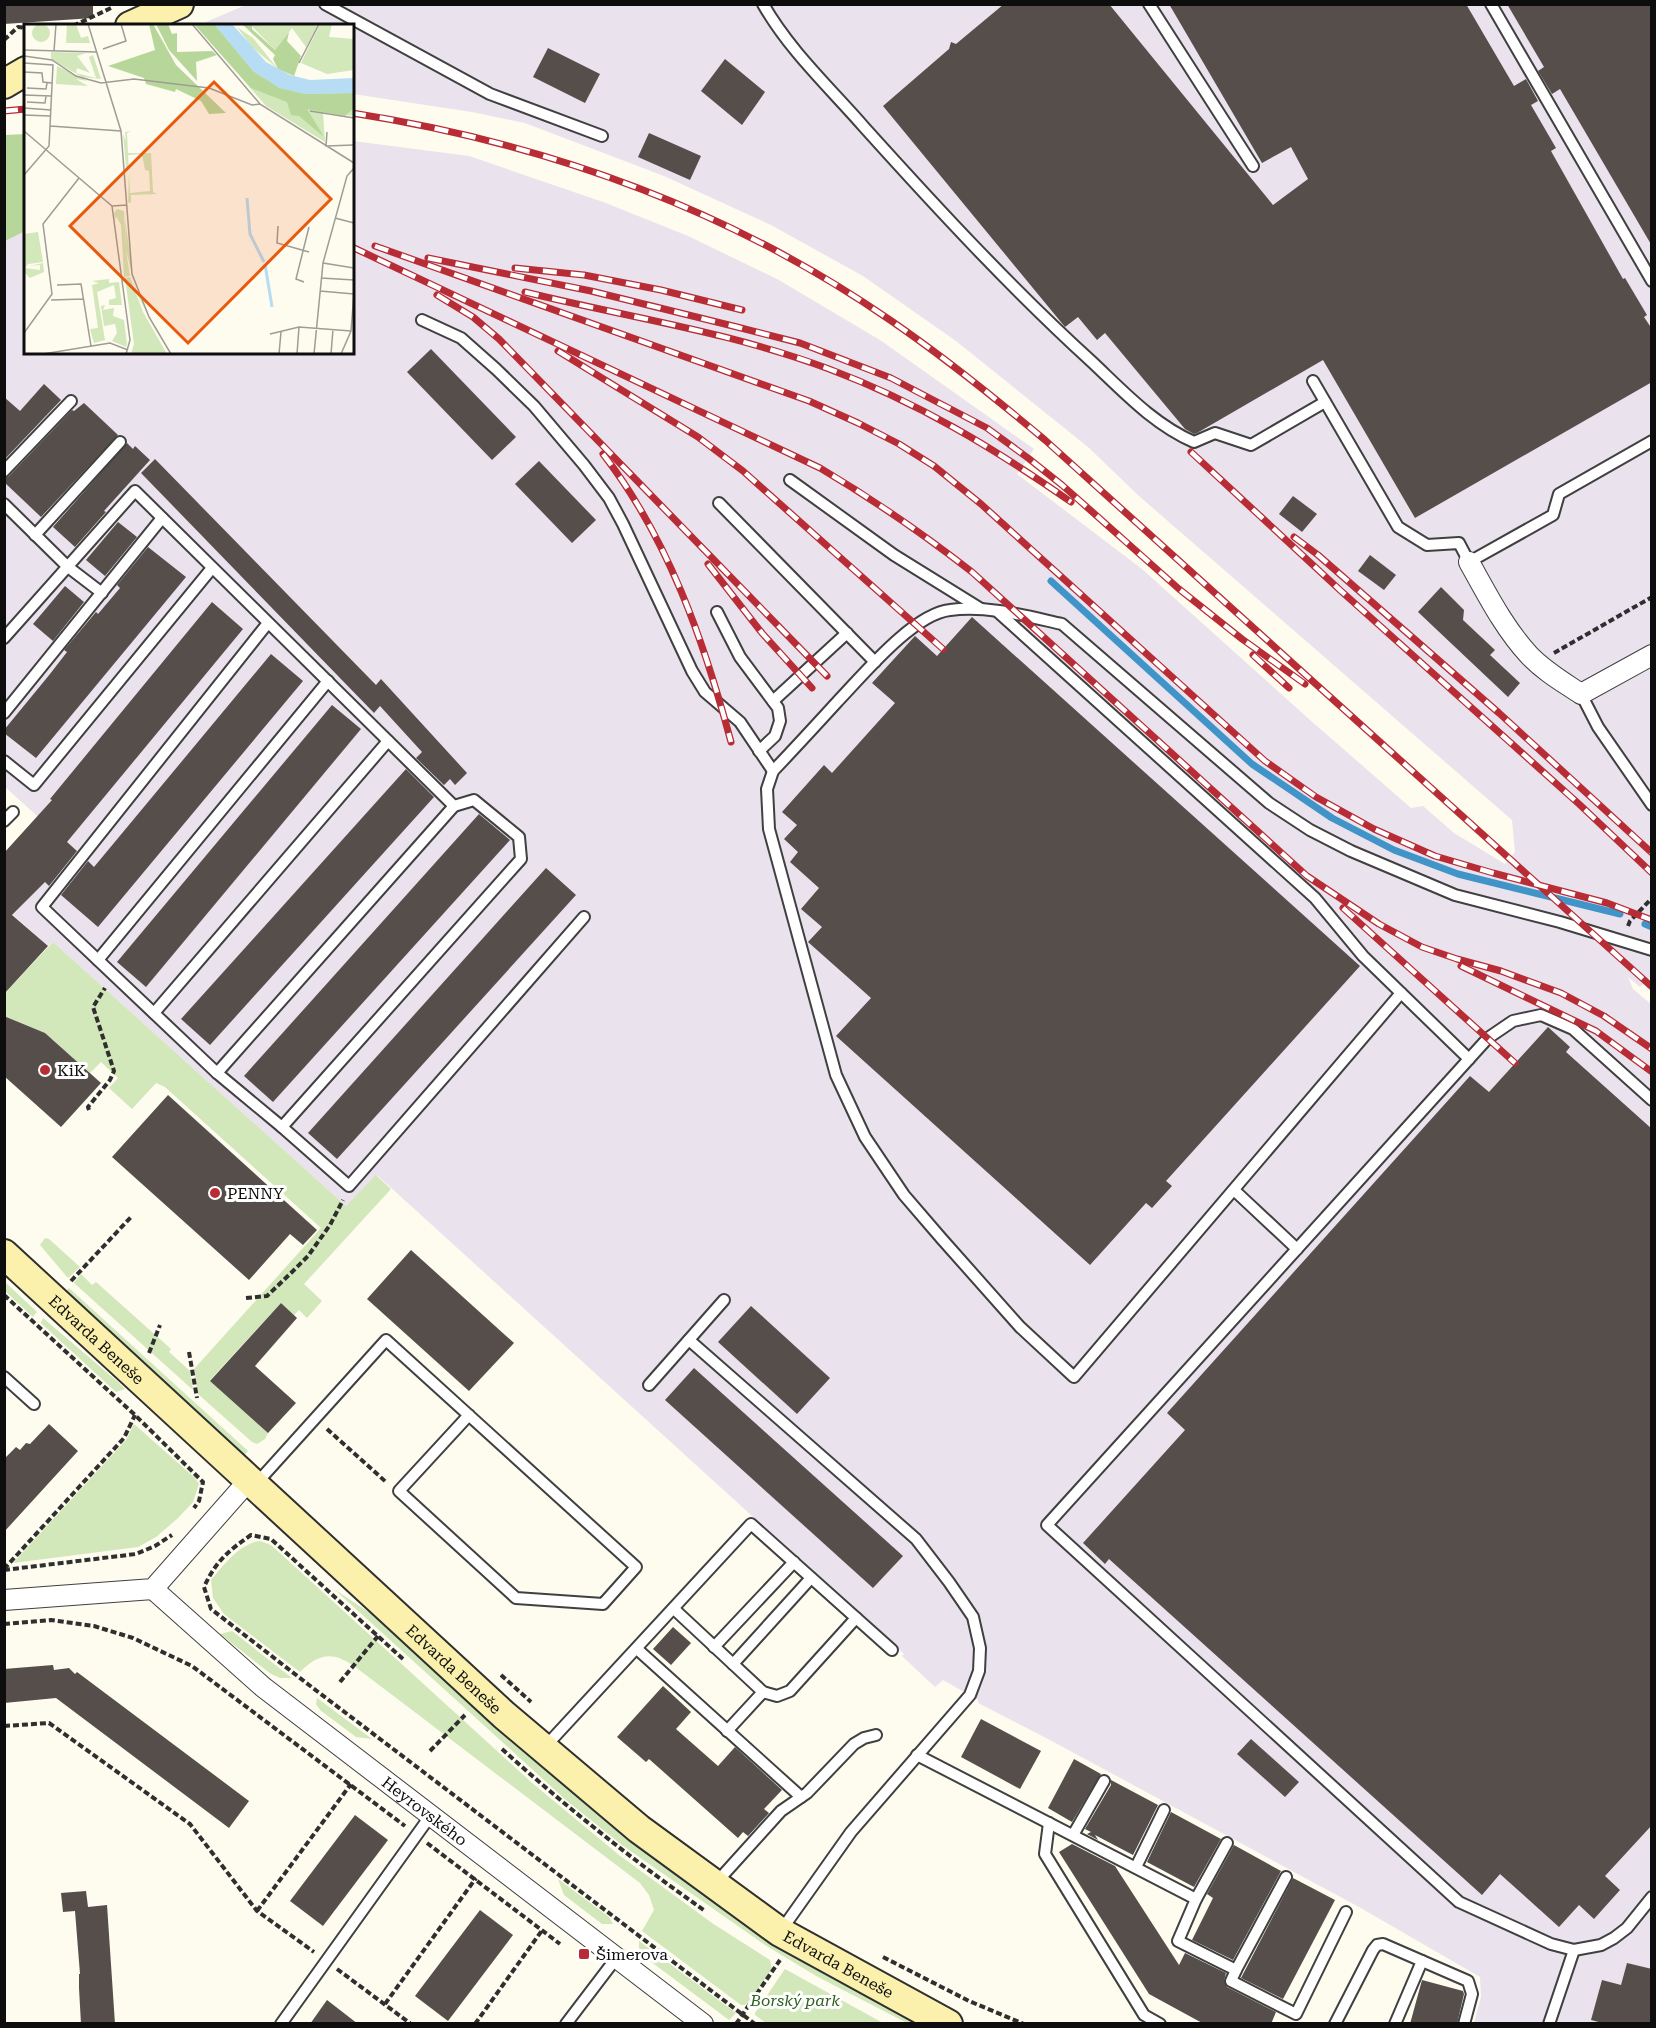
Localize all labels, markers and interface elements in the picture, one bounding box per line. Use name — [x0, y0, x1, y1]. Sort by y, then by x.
inset map — [24, 24, 354, 354]
place label: KiK — [57, 1061, 86, 1080]
marker: KiK — [38, 1063, 52, 1077]
place label: PENNY — [227, 1184, 284, 1203]
marker: PENNY — [208, 1186, 222, 1200]
street label: Edvarda Beneše — [45, 1291, 148, 1388]
street label: Edvarda Beneše — [402, 1620, 506, 1718]
street label: Heyrovského — [378, 1772, 471, 1850]
street label: Edvarda Beneše — [780, 1926, 897, 2002]
place label: Šimerova — [596, 1945, 668, 1964]
marker: Šimerova — [577, 1947, 591, 1961]
park label: Borský park — [749, 1991, 840, 2010]

